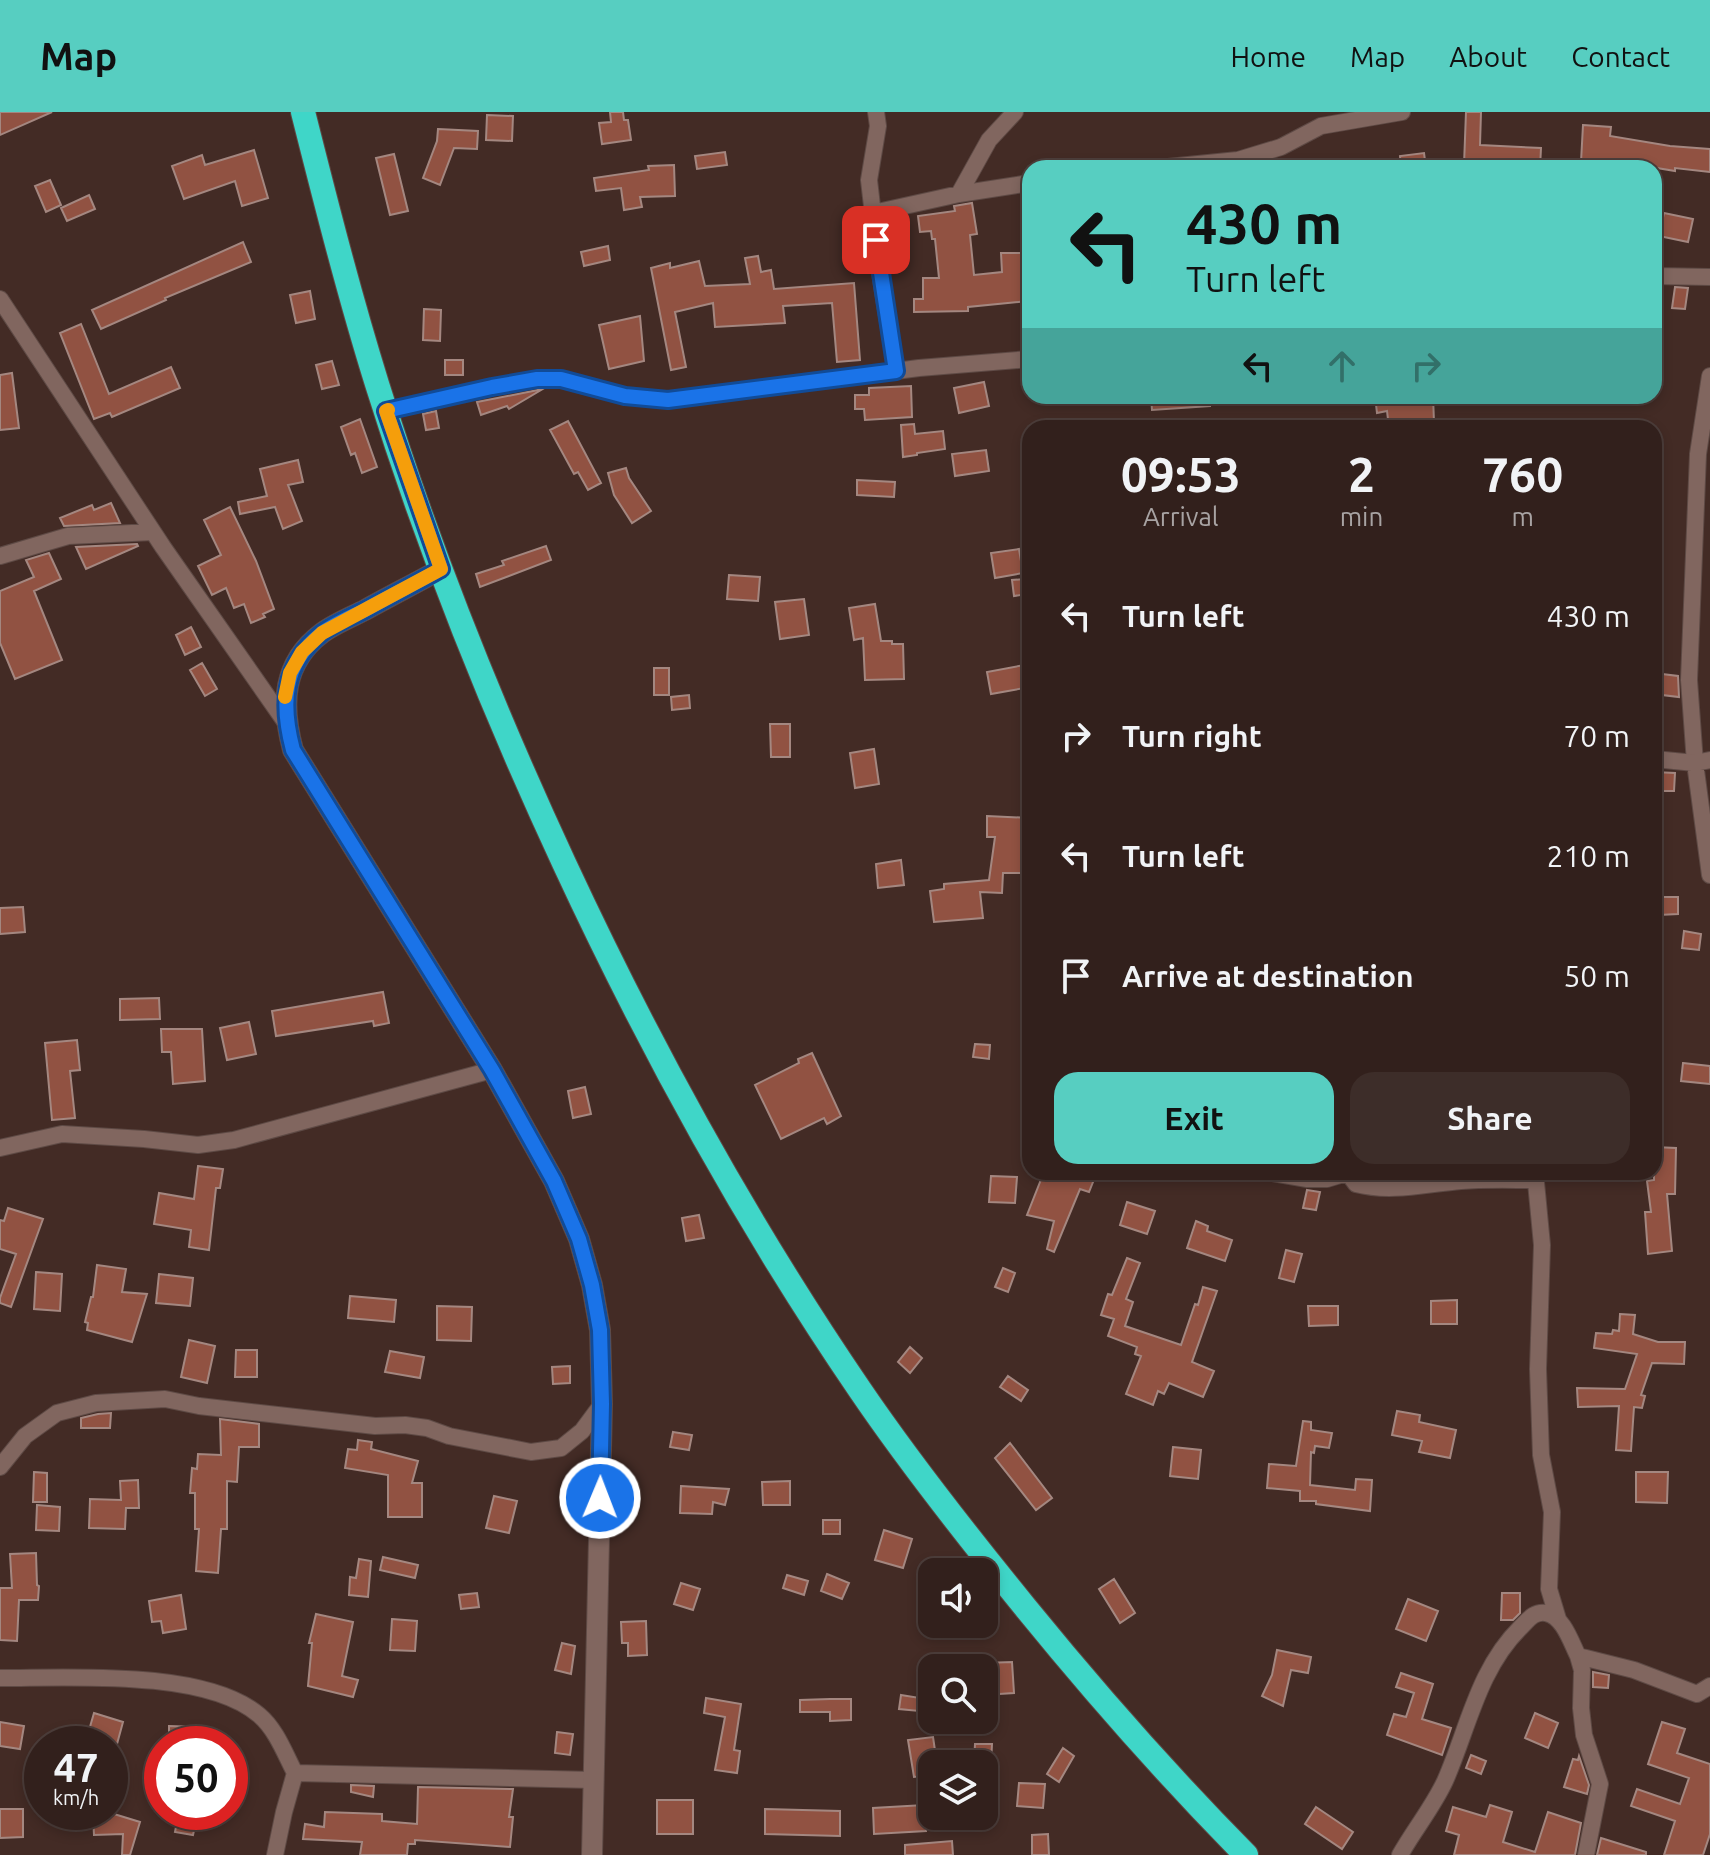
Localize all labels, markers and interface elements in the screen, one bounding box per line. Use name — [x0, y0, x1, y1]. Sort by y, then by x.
text: Map — [40, 35, 117, 77]
text: Home — [1231, 41, 1306, 72]
text: Map — [1350, 41, 1405, 72]
text: About — [1449, 41, 1527, 72]
text: Contact — [1571, 41, 1670, 72]
icon: left — [1054, 192, 1158, 296]
text: 430 m — [1186, 192, 1342, 255]
pin — [842, 206, 910, 274]
icon: arrive — [854, 218, 898, 262]
text: Turn left — [1186, 258, 1325, 299]
icon: left — [1236, 344, 1280, 388]
icon: ahead — [1320, 344, 1364, 388]
icon: right — [1404, 344, 1448, 388]
text: 09:53 — [1121, 447, 1241, 501]
text: 2 — [1348, 447, 1375, 501]
text: 760 — [1482, 447, 1563, 501]
text: Arrival — [1143, 502, 1219, 531]
text: min — [1340, 502, 1383, 531]
text: m — [1511, 502, 1534, 531]
icon: left — [1054, 594, 1098, 638]
text: Turn left — [1122, 599, 1244, 633]
text: 430 m — [1546, 599, 1630, 633]
icon: right — [1054, 714, 1098, 758]
text: Turn right — [1122, 719, 1262, 753]
text: 70 m — [1563, 719, 1630, 753]
icon: left — [1054, 834, 1098, 878]
text: Turn left — [1122, 839, 1244, 873]
text: 210 m — [1546, 839, 1630, 873]
icon: arrive — [1054, 954, 1098, 998]
text: Arrive at destination — [1122, 959, 1414, 993]
text: 50 m — [1563, 959, 1630, 993]
button: Exit — [1054, 1072, 1334, 1164]
button: Share — [1350, 1072, 1630, 1164]
position arrow — [558, 1456, 642, 1540]
map controls — [918, 1558, 998, 1830]
button: sound — [918, 1558, 998, 1638]
button: search — [918, 1654, 998, 1734]
speed limit sign: 50 — [144, 1726, 248, 1830]
text: 47 — [53, 1745, 99, 1790]
button: layers — [918, 1750, 998, 1830]
text: km/h — [53, 1786, 99, 1809]

